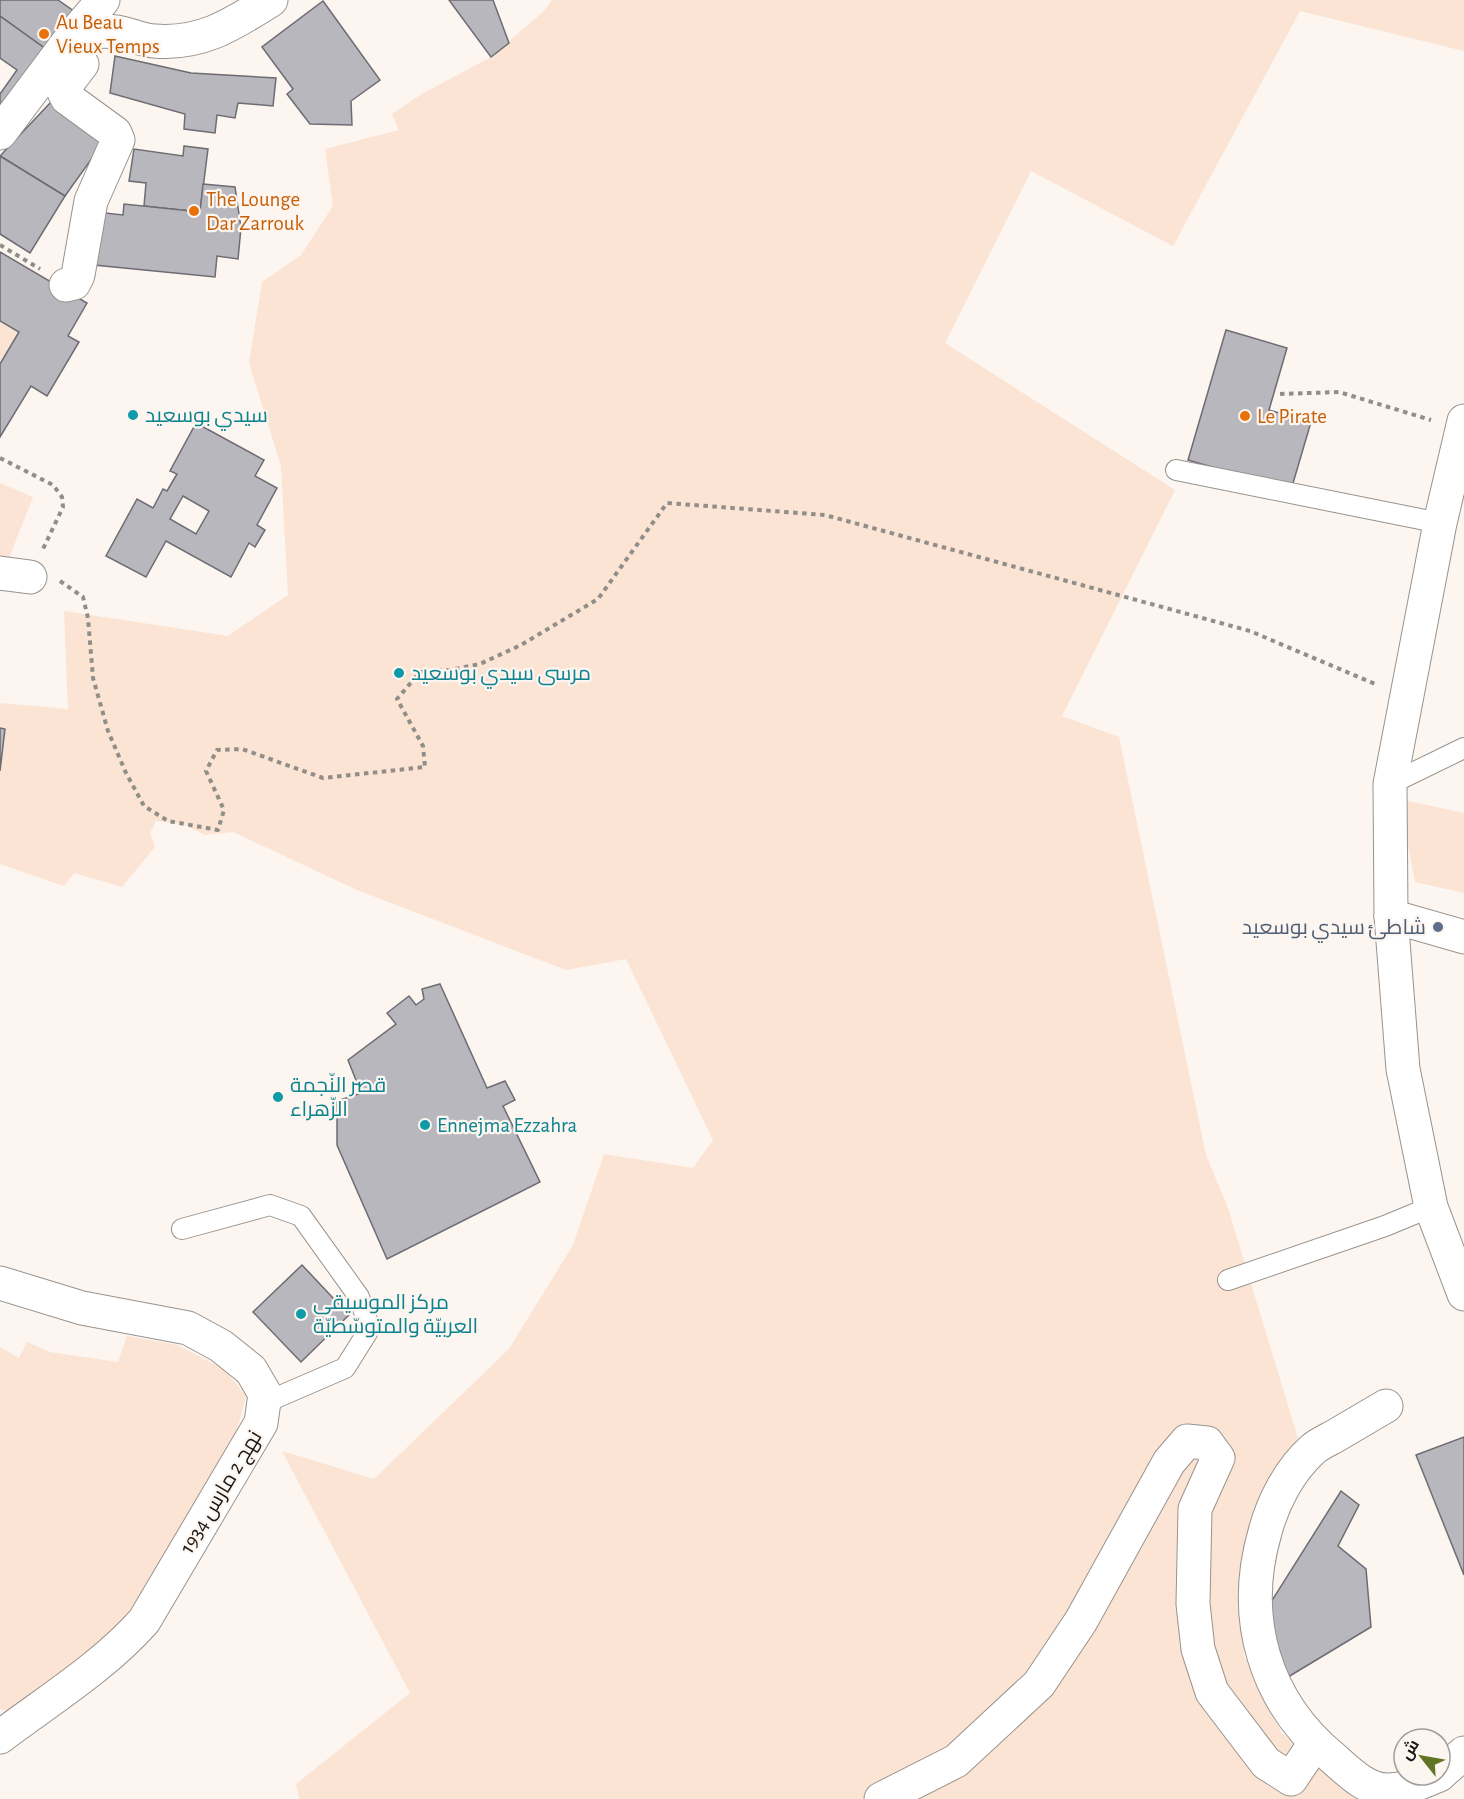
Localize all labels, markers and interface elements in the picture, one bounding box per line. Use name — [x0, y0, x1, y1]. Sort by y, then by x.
place label: Au Beau Vieux Temps — [56, 12, 160, 57]
marker: Au Beau Vieux Temps — [37, 27, 51, 41]
place label: The Lounge Dar Zarrouk — [206, 189, 304, 234]
marker: The Lounge Dar Zarrouk — [187, 204, 201, 218]
place label: سيدي بوسعيد — [145, 405, 268, 431]
place label: Le Pirate — [1257, 406, 1327, 427]
marker: سيدي بوسعيد — [126, 408, 140, 422]
marker: Le Pirate — [1238, 409, 1252, 423]
place label: مرسى سيدي بوسعيد — [411, 663, 591, 689]
marker: مرسى سيدي بوسعيد — [392, 666, 406, 680]
place label: شاطئ سيدي بوسعيد — [1242, 917, 1426, 943]
marker: شاطئ سيدي بوسعيد — [1431, 920, 1445, 934]
place label: قصر النّجمة الزّهراء — [290, 1072, 386, 1121]
marker: قصر النّجمة الزّهراء — [271, 1090, 285, 1104]
place label: Ennejma Ezzahra — [437, 1115, 578, 1136]
marker: Ennejma Ezzahra — [418, 1118, 432, 1132]
place label: مركز الموسيقى العربيّة والمتوسّطيّة — [313, 1292, 478, 1338]
marker: مركز الموسيقى العربيّة والمتوسّطيّة — [294, 1307, 308, 1321]
street label: نهج 2 مارس 1934 — [176, 1427, 268, 1559]
north arrow — [1392, 1727, 1452, 1787]
text: ش — [1397, 1736, 1423, 1763]

